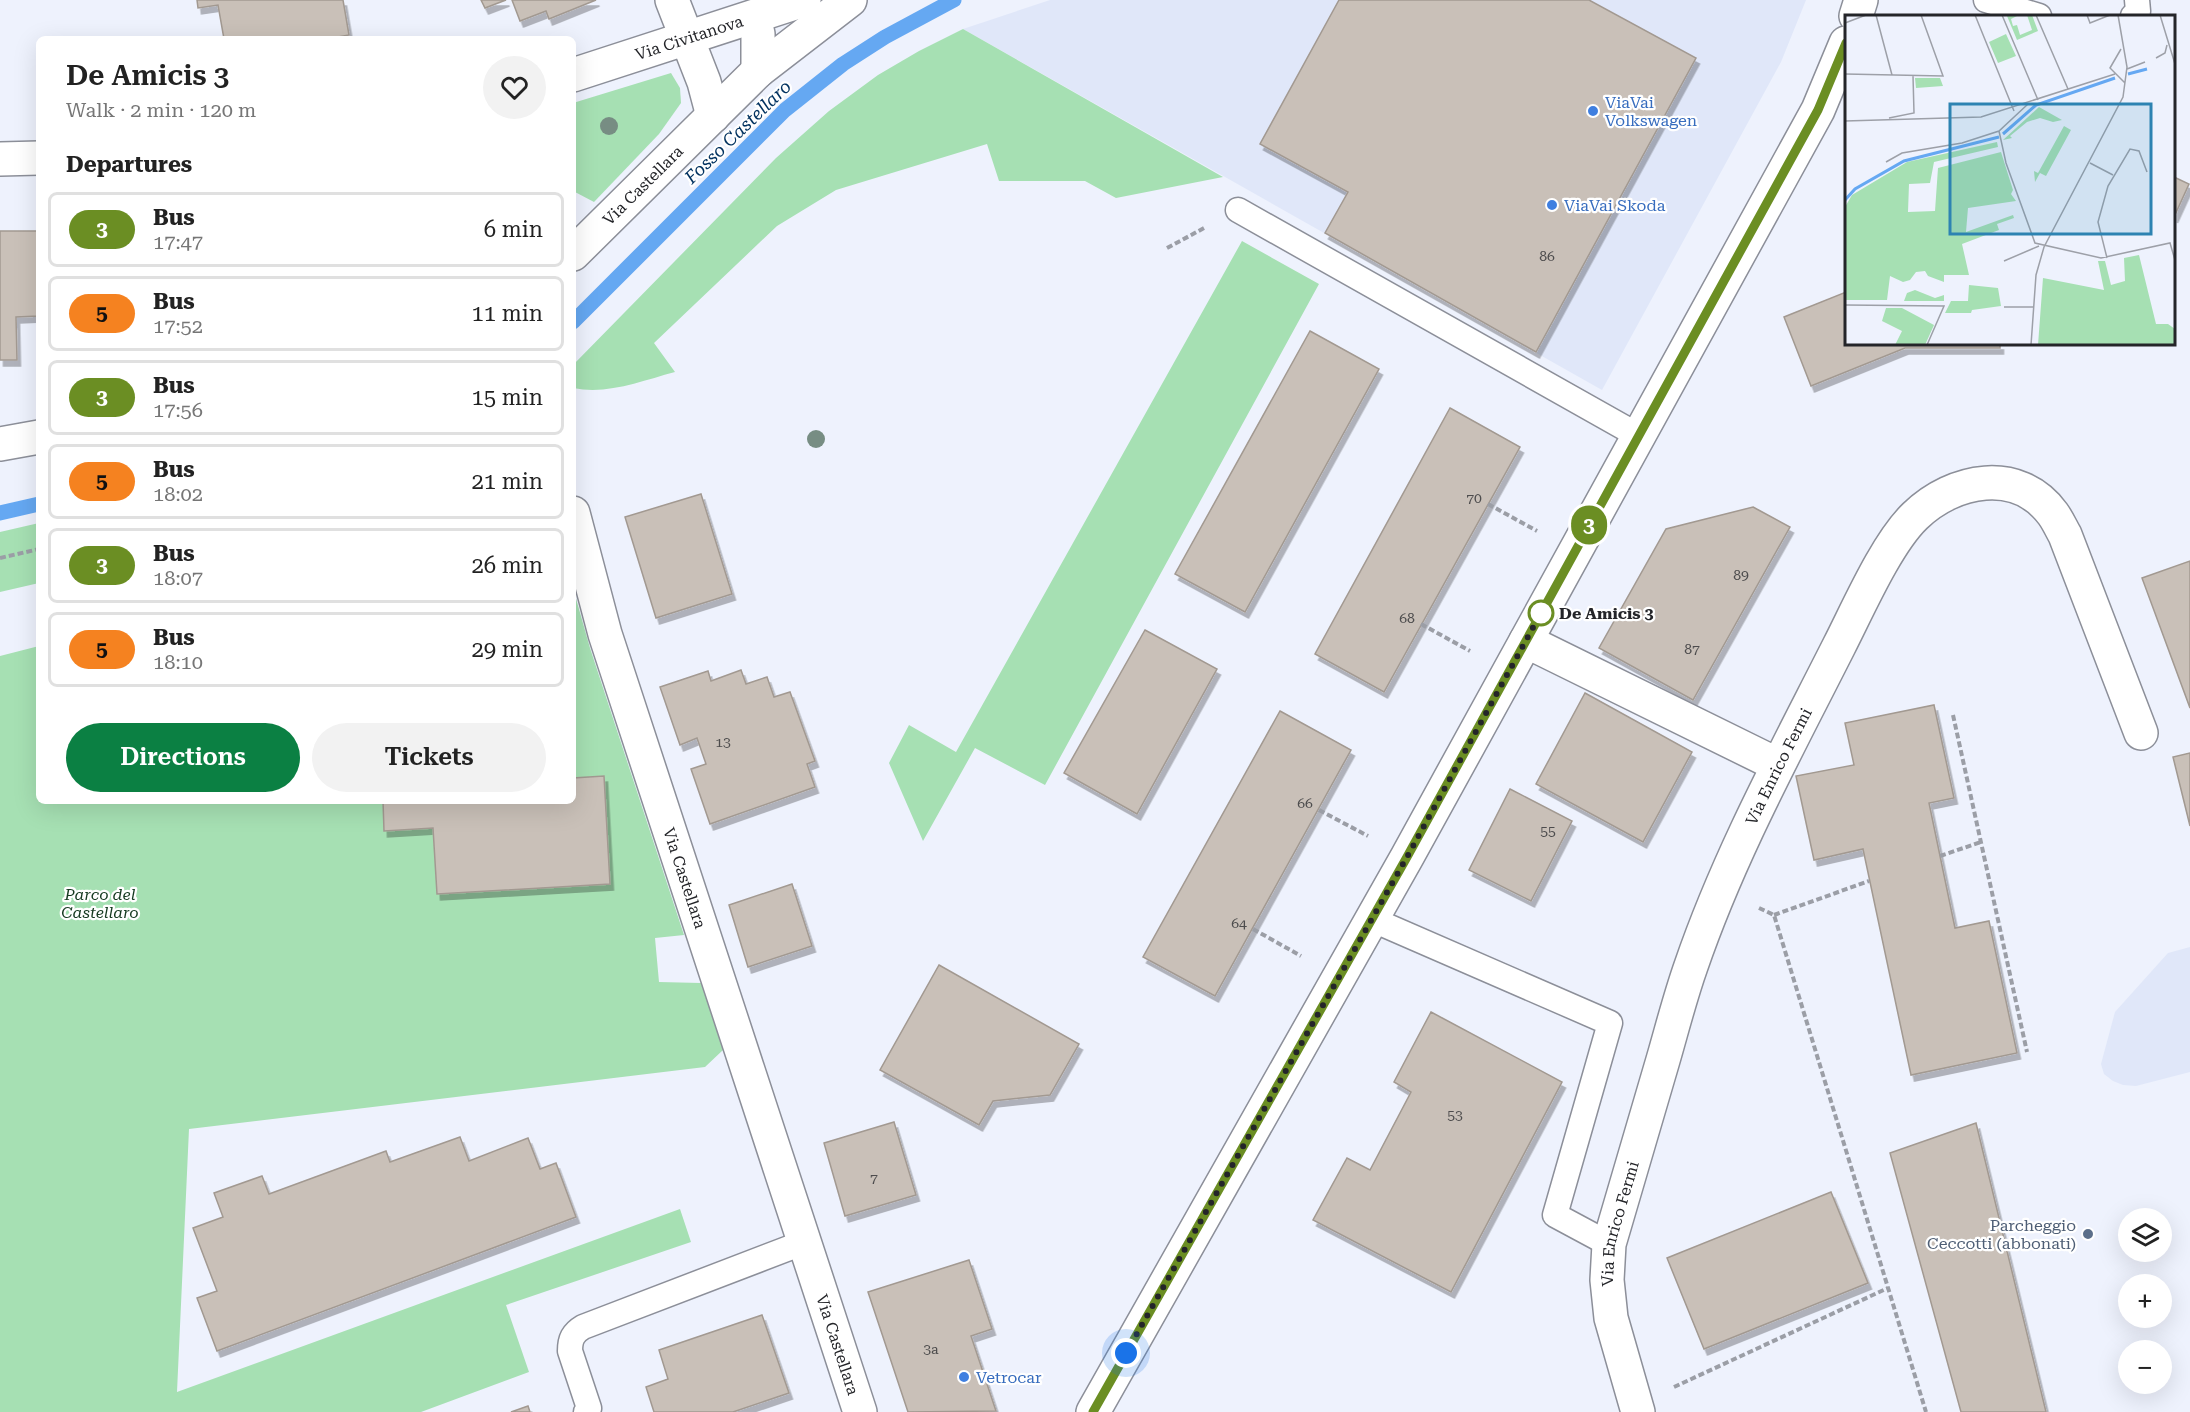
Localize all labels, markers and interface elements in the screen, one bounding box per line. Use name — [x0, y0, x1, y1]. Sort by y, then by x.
street label: Via Civitanova — [633, 11, 746, 64]
inset map — [1845, 15, 2175, 345]
button: heart — [483, 56, 546, 119]
text: De Amicis 3 — [66, 59, 229, 92]
water label: Fosso Castellaro — [679, 76, 795, 188]
place label: ViaVai Volkswagen — [1605, 93, 1697, 130]
text: Walk · 2 min · 120 m — [66, 98, 256, 122]
marker: ViaVai Volkswagen — [1586, 104, 1600, 118]
street label: Via Castellara — [599, 142, 687, 229]
text: Departures — [66, 152, 192, 177]
place label: ViaVai Skoda — [1564, 196, 1666, 215]
marker: ViaVai Skoda — [1545, 198, 1559, 212]
text: Bus — [153, 205, 195, 230]
text: 3 — [96, 217, 108, 241]
text: 6 min — [484, 217, 543, 242]
text: 17:47 — [153, 230, 203, 254]
house number: 86 — [1539, 248, 1555, 264]
text: Bus — [153, 289, 195, 314]
text: 5 — [96, 301, 108, 325]
text: 11 min — [472, 301, 543, 326]
text: 17:52 — [153, 314, 203, 338]
text: Bus — [153, 373, 195, 398]
text: 3 — [96, 385, 108, 409]
text: 15 min — [472, 385, 543, 410]
text: 17:56 — [153, 398, 203, 422]
text: Bus — [153, 457, 195, 482]
text: 5 — [96, 469, 108, 493]
text: 21 min — [472, 469, 543, 494]
text: 18:02 — [153, 482, 203, 506]
house number: 70 — [1466, 490, 1482, 506]
line badge: 3 — [1570, 506, 1608, 544]
text: 3 — [1583, 513, 1595, 537]
text: Bus — [153, 541, 195, 566]
text: 3 — [96, 553, 108, 577]
text: 26 min — [472, 553, 543, 578]
text: 18:07 — [153, 566, 203, 590]
house number: 89 — [1733, 567, 1749, 583]
marker: De Amicis 3 — [1528, 600, 1554, 626]
place label: De Amicis 3 — [1559, 604, 1654, 623]
house number: 68 — [1399, 610, 1415, 626]
text: Bus — [153, 625, 195, 650]
text: 5 — [96, 637, 108, 661]
text: 29 min — [472, 637, 543, 662]
house number: 87 — [1684, 641, 1700, 657]
text: 18:10 — [153, 650, 203, 674]
street label: Via Enrico Fermi — [1742, 705, 1816, 828]
button: Directions — [66, 723, 300, 792]
button: Tickets — [312, 723, 546, 792]
house number: 13 — [715, 734, 731, 750]
house number: 66 — [1297, 795, 1313, 811]
house number: 55 — [1540, 823, 1556, 839]
street label: Via Castellara — [659, 825, 710, 931]
park label: Parco del Castellaro — [61, 885, 139, 922]
house number: 64 — [1231, 915, 1247, 931]
house number: 53 — [1447, 1107, 1463, 1123]
street label: Via Enrico Fermi — [1597, 1159, 1643, 1287]
house number: 7 — [870, 1170, 878, 1186]
map controls — [2118, 1208, 2172, 1394]
button: layers — [2118, 1208, 2172, 1262]
place label: Parcheggio Ceccotti (abbonati) — [1927, 1216, 2076, 1253]
marker: Parcheggio Ceccotti (abbonati) — [2081, 1227, 2095, 1241]
button: + — [2118, 1274, 2172, 1328]
street label: Via Castellara — [812, 1292, 863, 1398]
your location — [1111, 1338, 1141, 1368]
button: − — [2118, 1340, 2172, 1394]
house number: 3a — [923, 1341, 939, 1357]
place label: Vetrocar — [976, 1368, 1042, 1387]
marker: Vetrocar — [957, 1370, 971, 1384]

